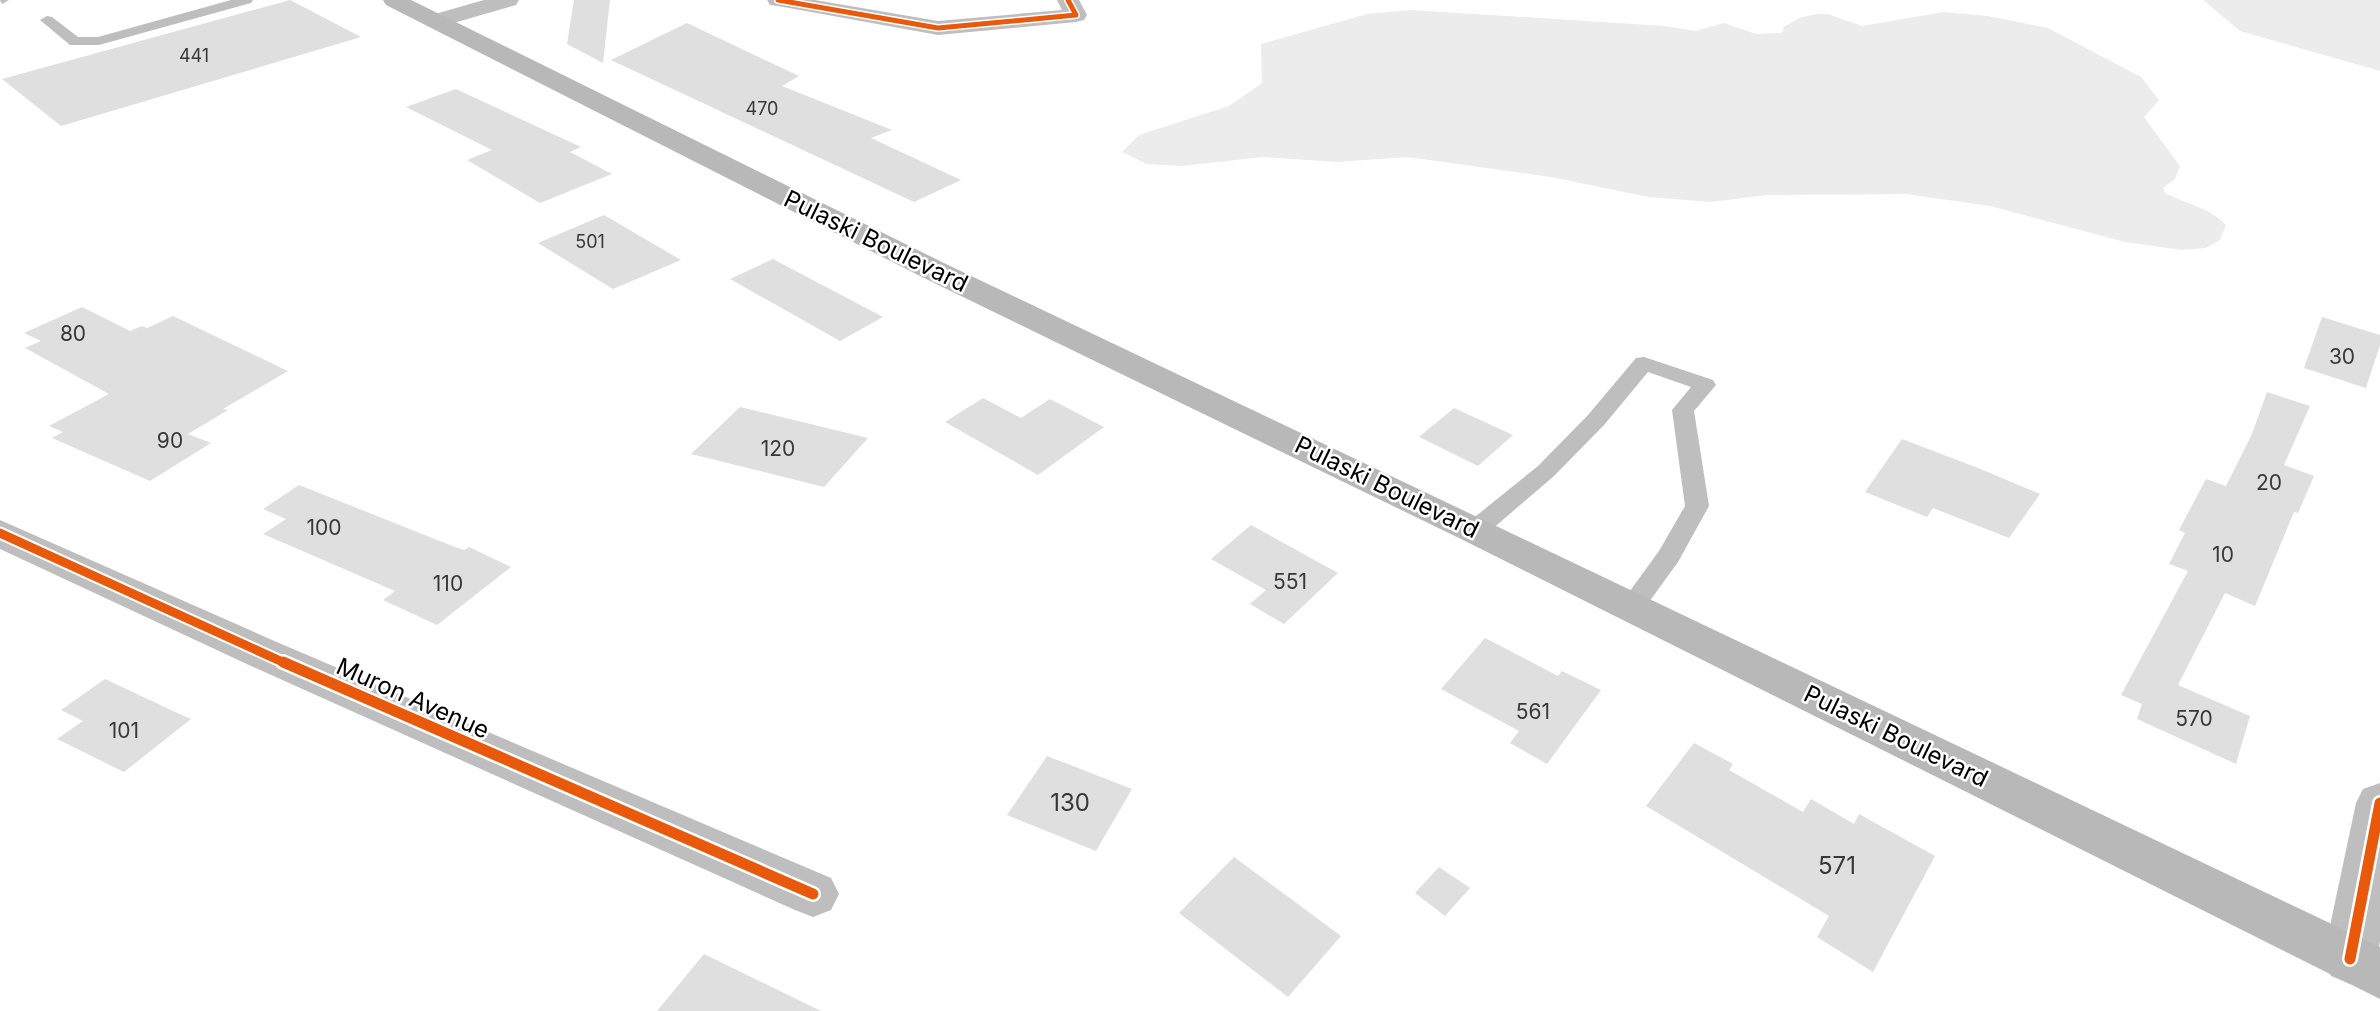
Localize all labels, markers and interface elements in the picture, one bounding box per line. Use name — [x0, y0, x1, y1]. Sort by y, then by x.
house number: 441 — [179, 45, 209, 66]
house number: 470 — [746, 98, 778, 119]
street label: Pulaski Boulevard — [779, 184, 973, 298]
house number: 501 — [575, 231, 605, 252]
house number: 80 — [60, 321, 86, 346]
house number: 30 — [2329, 344, 2355, 369]
house number: 90 — [157, 428, 183, 453]
street label: Pulaski Boulevard — [1290, 430, 1484, 544]
house number: 120 — [761, 436, 795, 461]
house number: 20 — [2256, 470, 2282, 495]
house number: 100 — [306, 515, 342, 540]
house number: 10 — [2212, 542, 2234, 567]
house number: 551 — [1273, 569, 1307, 594]
house number: 110 — [433, 571, 463, 596]
street label: Muron Avenue — [332, 651, 494, 745]
street label: Pulaski Boulevard — [1799, 679, 1993, 793]
house number: 561 — [1516, 699, 1550, 724]
house number: 570 — [2175, 706, 2213, 731]
house number: 101 — [109, 718, 139, 743]
house number: 130 — [1050, 788, 1090, 817]
house number: 571 — [1818, 851, 1856, 880]

